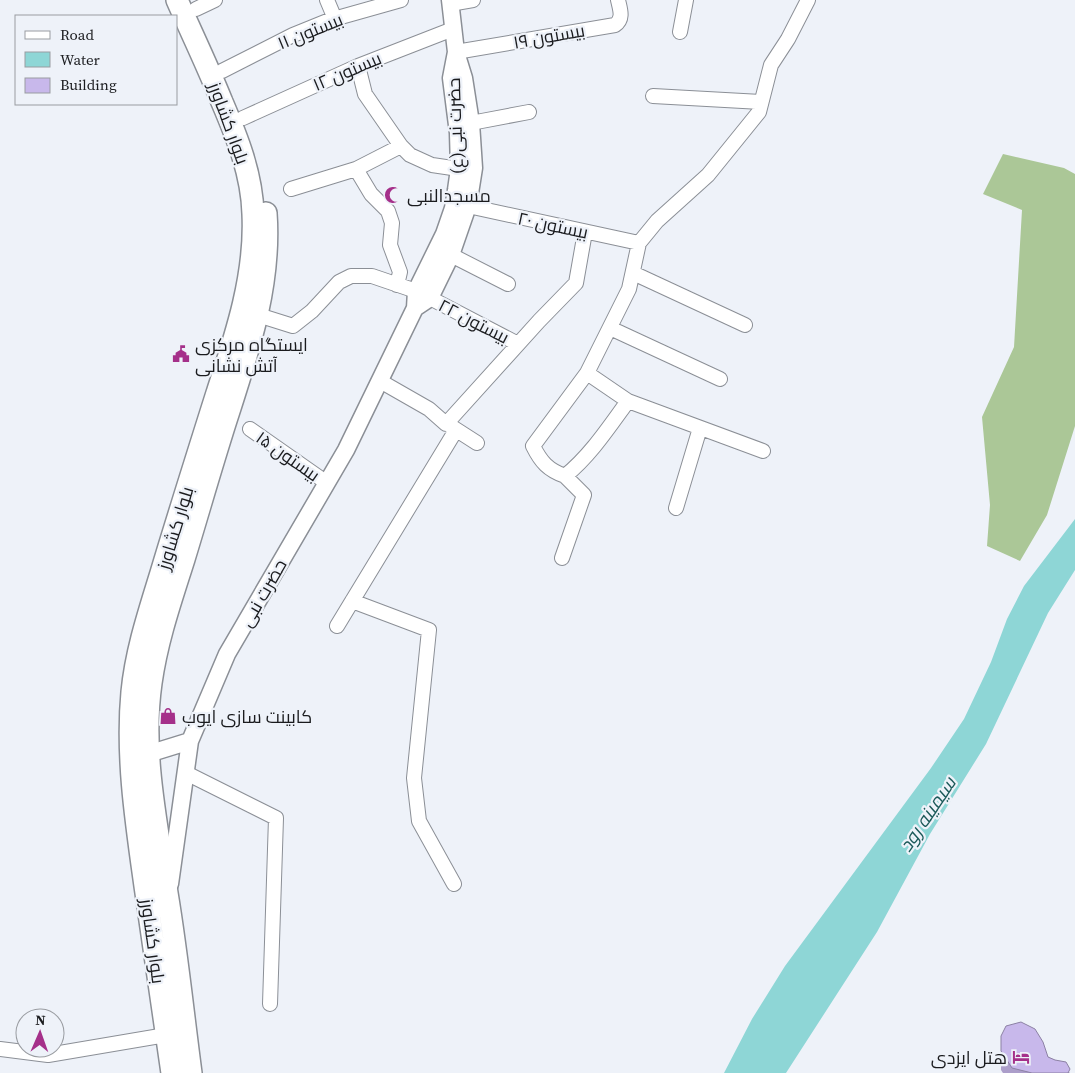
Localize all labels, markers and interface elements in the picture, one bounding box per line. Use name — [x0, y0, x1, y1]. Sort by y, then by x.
street label: بیستون ۱۱ — [274, 7, 346, 55]
legend — [15, 15, 178, 105]
street label: بیستون ۱۹ — [511, 17, 587, 55]
text: Road — [60, 24, 94, 45]
street label: بیستون ۱۲ — [309, 45, 385, 97]
text: Water — [60, 49, 101, 70]
text: Building — [60, 74, 117, 95]
street label: بلوار کشاورز — [202, 77, 255, 168]
street label: حضرت نبی(ع) — [441, 77, 469, 175]
place label: مسجدالنبی — [407, 183, 491, 208]
mosque icon: مسجدالنبی — [383, 185, 403, 205]
street label: بیستون ۲۰ — [515, 205, 591, 245]
street label: بیستون ۲۲ — [434, 293, 514, 349]
place label: ایستگاه مرکزی آتش نشانی — [195, 332, 308, 378]
public building icon: ایستگاه مرکزی آتش نشانی — [171, 344, 191, 364]
street label: بیستون ۱۵ — [251, 425, 325, 487]
street label: بلوار کشاورز — [150, 483, 200, 574]
street label: حضرت نبی — [234, 554, 292, 632]
place label: کابینت سازی ایوب — [182, 704, 312, 729]
shop icon: کابینت سازی ایوب — [158, 706, 178, 726]
water label: سیمینه رود — [892, 770, 962, 857]
street label: بلوار کشاورز — [135, 896, 171, 985]
north arrow — [15, 1008, 65, 1058]
text: N — [35, 1010, 46, 1030]
place label: هتل ایزدی — [931, 1045, 1007, 1070]
hotel icon: هتل ایزدی — [1011, 1047, 1031, 1067]

